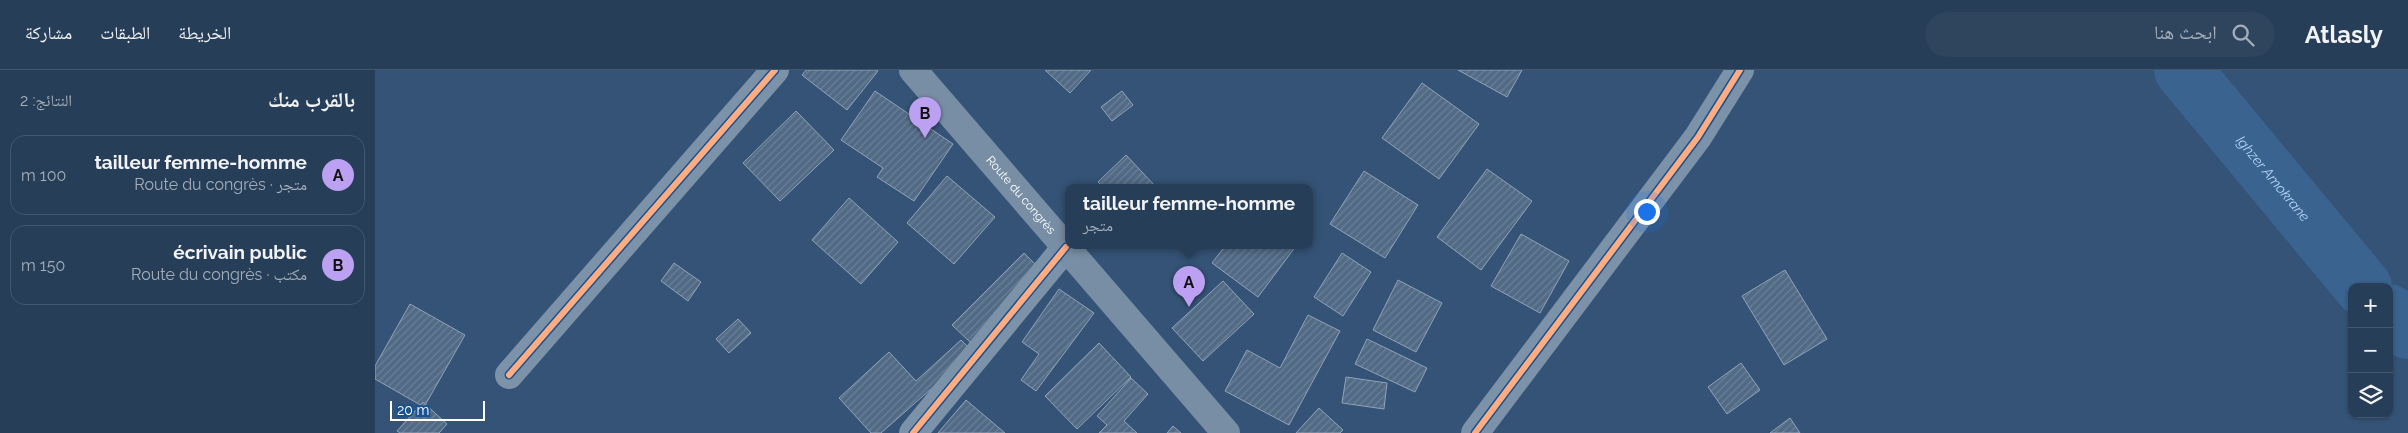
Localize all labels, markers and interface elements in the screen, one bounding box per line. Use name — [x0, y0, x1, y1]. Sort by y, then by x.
search box — [1925, 12, 2275, 57]
text: Atlasly — [2305, 20, 2383, 49]
text: ابحث هنا — [2154, 21, 2217, 43]
icon: search — [2229, 21, 2257, 49]
text: مشاركة — [25, 22, 72, 43]
text: الطبقات — [100, 22, 150, 43]
text: الخريطة — [178, 22, 231, 43]
text: بالقرب منك — [268, 87, 355, 112]
text: النتائج: 2 — [20, 91, 72, 110]
pin: B — [909, 97, 941, 138]
water label: Ighzer Amokrane — [2233, 133, 2313, 225]
text: tailleur femme-homme — [95, 151, 307, 173]
street label: Route du congrès — [983, 153, 1058, 237]
text: 100 m — [21, 166, 66, 185]
text: A — [333, 166, 343, 185]
text: متجر · Route du congrès — [134, 175, 307, 194]
popup — [1065, 184, 1313, 249]
text: tailleur femme-homme — [1083, 192, 1295, 214]
your location — [1634, 199, 1660, 225]
text: متجر — [1083, 216, 1113, 235]
text: écrivain public — [173, 241, 307, 263]
text: 150 m — [21, 256, 65, 275]
text: B — [333, 256, 343, 275]
text: مكتب · Route du congrès — [131, 265, 307, 284]
pin: A — [1173, 266, 1205, 307]
map controls — [2348, 283, 2393, 418]
button: + — [2348, 283, 2393, 328]
button: − — [2348, 328, 2393, 373]
button: layers — [2348, 373, 2393, 418]
scale bar — [390, 398, 485, 421]
text: 20 m — [397, 402, 429, 418]

